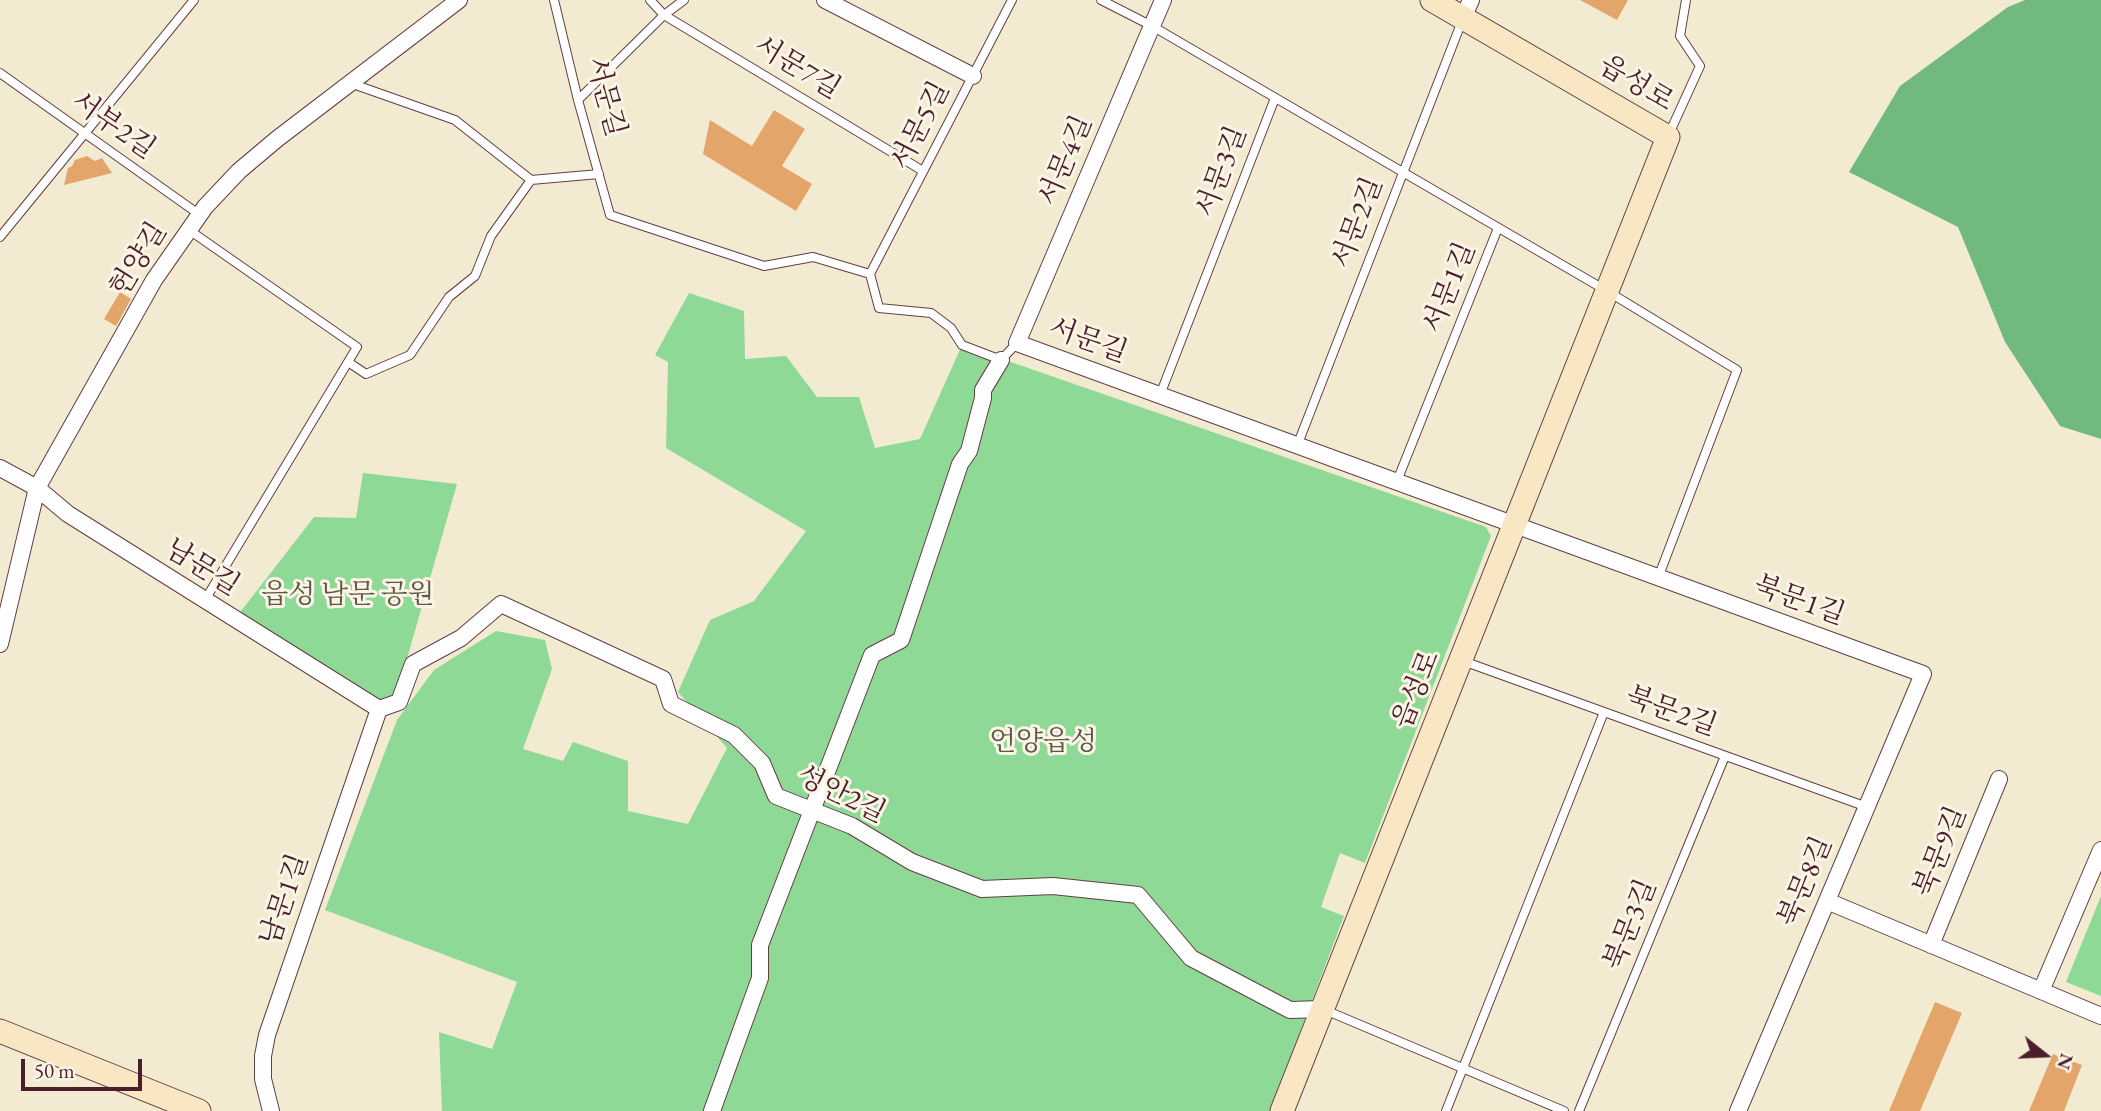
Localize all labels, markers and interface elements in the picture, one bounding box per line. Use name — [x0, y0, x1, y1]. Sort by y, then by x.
street label: 서문7길 — [748, 29, 846, 107]
street label: 읍성로 — [1593, 49, 1679, 119]
street label: 서문길 — [578, 53, 632, 141]
street label: 서문5길 — [885, 76, 957, 176]
street label: 서부2길 — [65, 85, 161, 167]
street label: 서문4길 — [1032, 111, 1100, 211]
street label: 서문3길 — [1189, 122, 1255, 222]
street label: 서문2길 — [1325, 173, 1391, 273]
street label: 헌양길 — [103, 217, 175, 303]
street label: 서문1길 — [1417, 238, 1483, 338]
street label: 서문길 — [1044, 311, 1132, 371]
street label: 남문길 — [159, 532, 245, 604]
street label: 북문1길 — [1749, 569, 1849, 633]
park label: 읍성 남문 공원 — [261, 578, 435, 612]
street label: 읍성로 — [1386, 646, 1448, 734]
street label: 북문2길 — [1621, 680, 1721, 744]
park label: 언양읍성 — [989, 725, 1097, 759]
street label: 성안2길 — [791, 759, 891, 831]
street label: 북문9길 — [1908, 802, 1974, 902]
street label: 북문8길 — [1772, 832, 1840, 932]
street label: 남문1길 — [254, 850, 316, 950]
street label: 북문3길 — [1598, 875, 1664, 975]
north arrow — [2010, 1020, 2080, 1090]
scale bar — [24, 1044, 145, 1088]
text: N — [2051, 1050, 2080, 1073]
text: 50 m — [34, 1057, 75, 1084]

